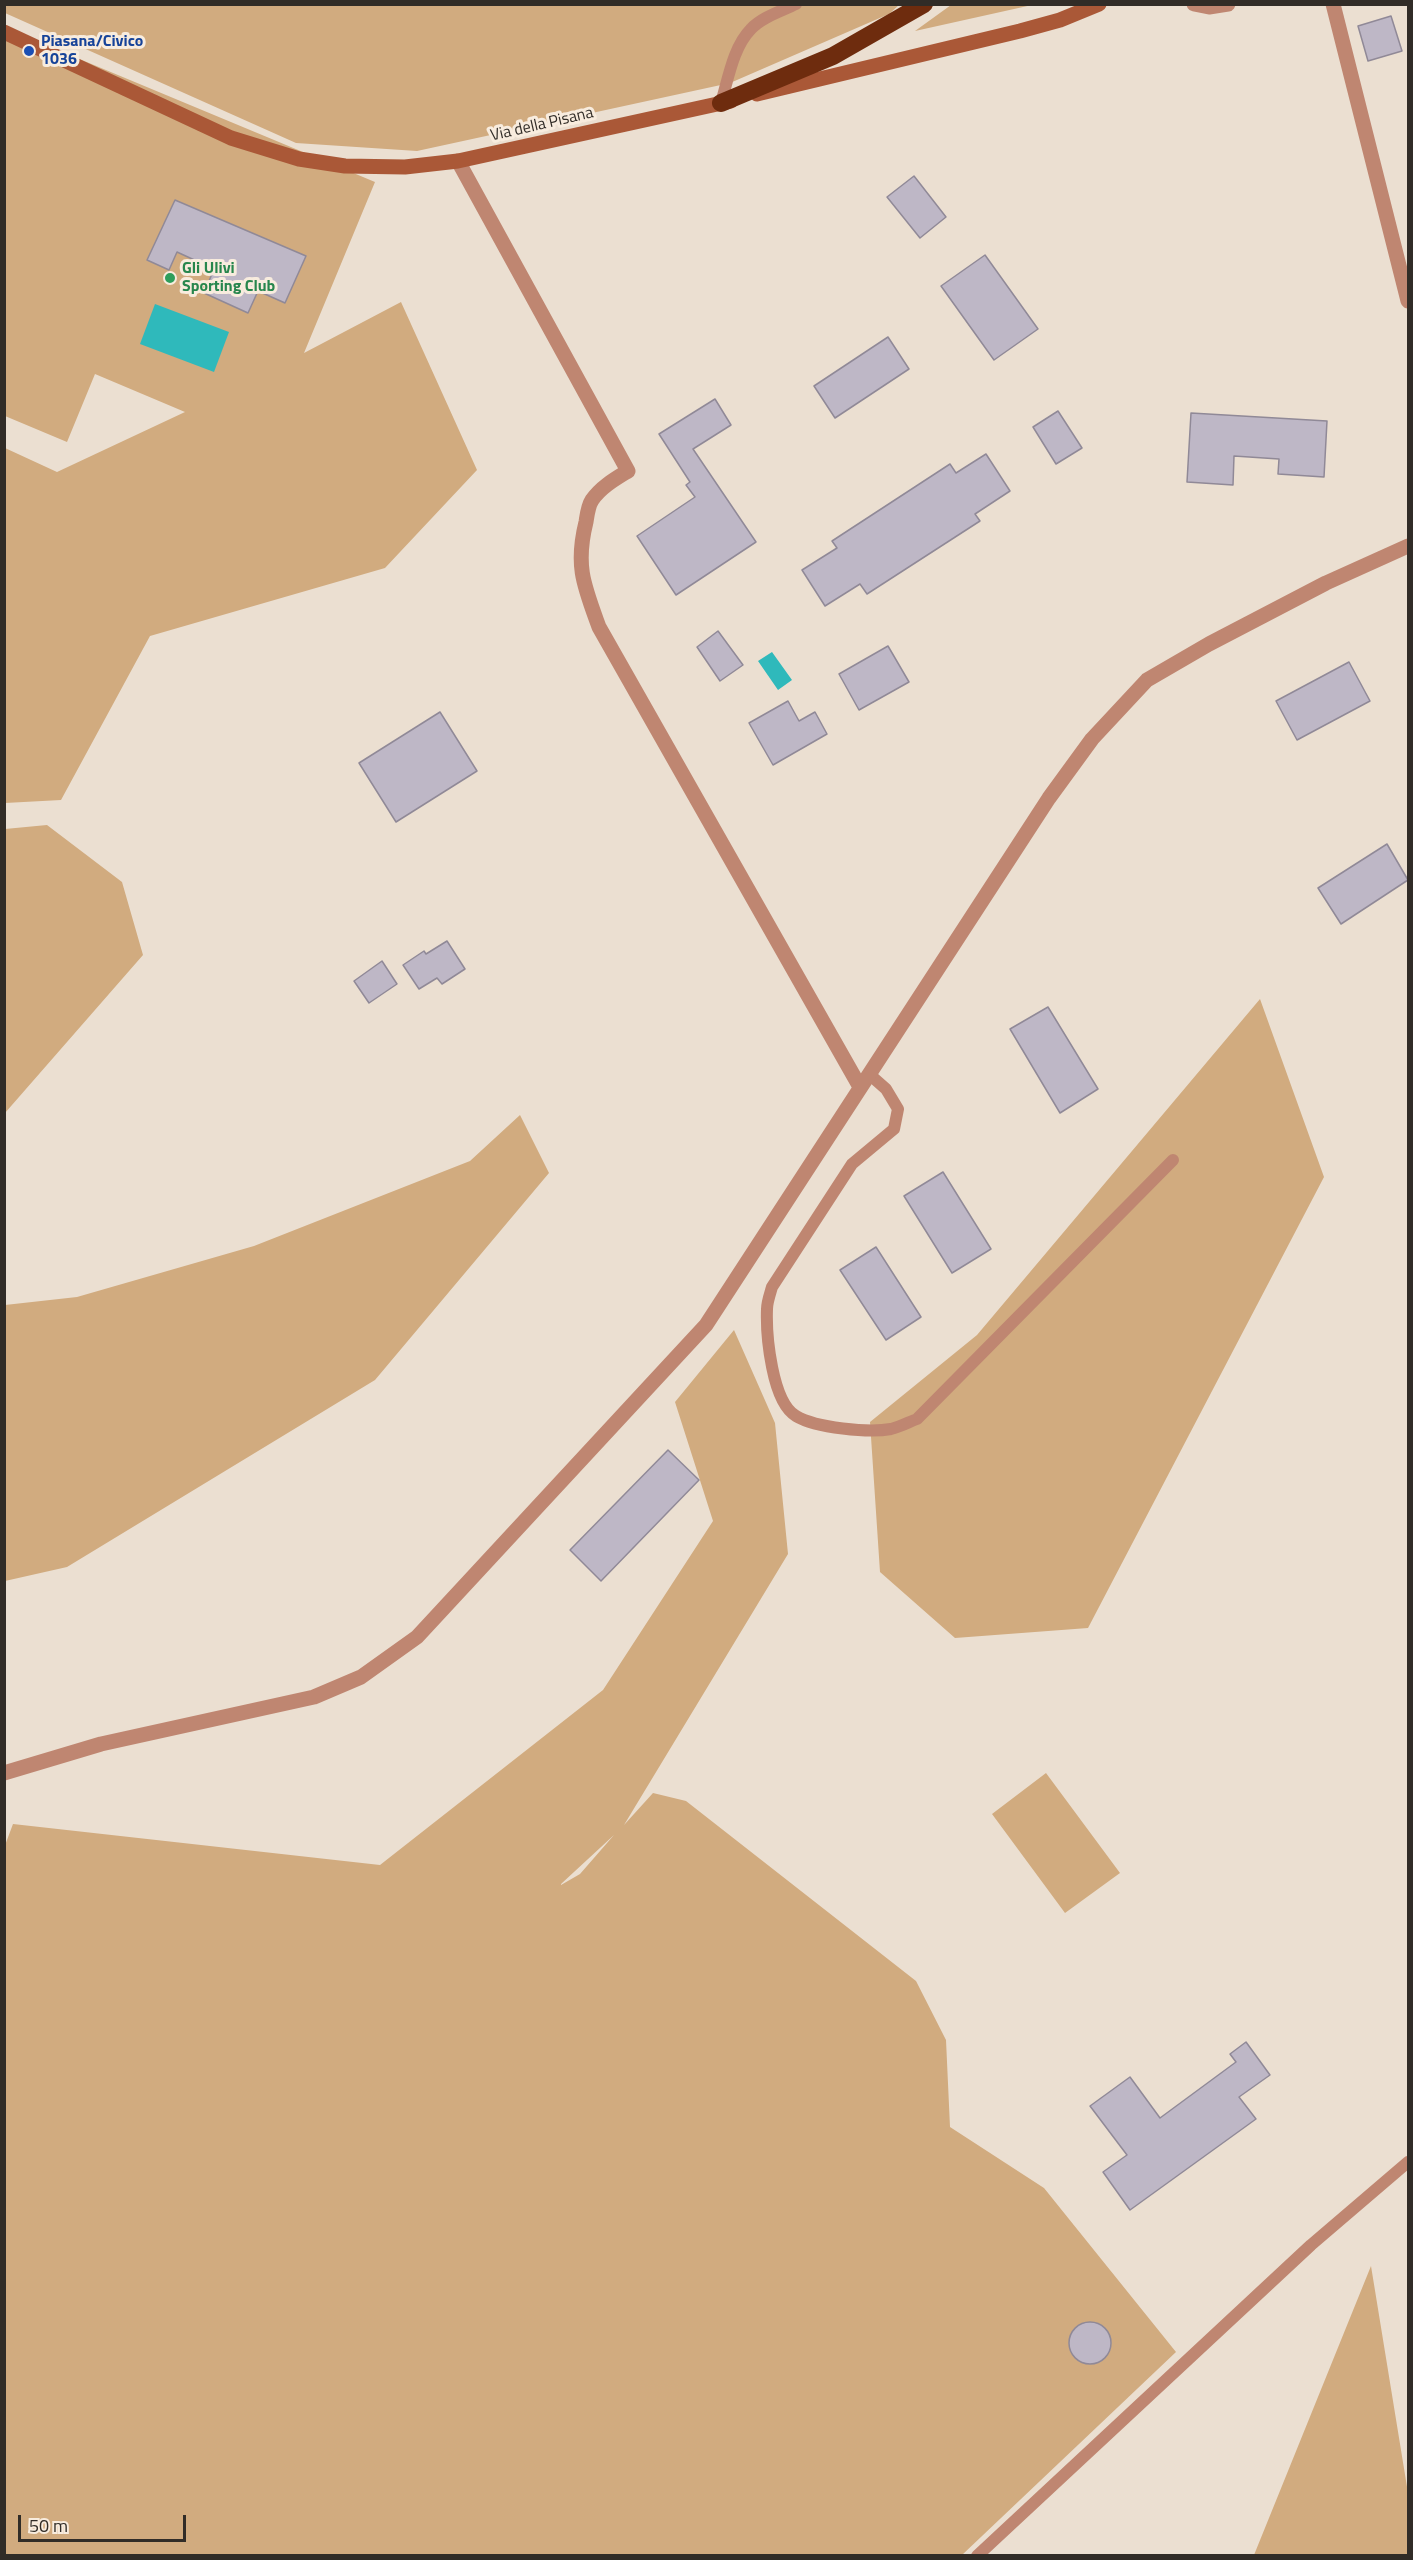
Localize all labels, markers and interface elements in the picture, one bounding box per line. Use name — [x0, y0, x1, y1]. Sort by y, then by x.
place label: Piasana/Civico 1036 — [41, 32, 143, 70]
marker: Piasana/Civico 1036 — [22, 44, 36, 58]
street label: Via della Pisana — [489, 104, 595, 146]
place label: Gli Ulivi Sporting Club — [182, 259, 275, 297]
marker: Gli Ulivi Sporting Club — [163, 271, 177, 285]
scale bar — [21, 2503, 189, 2541]
text: 50 m — [29, 2512, 68, 2539]

